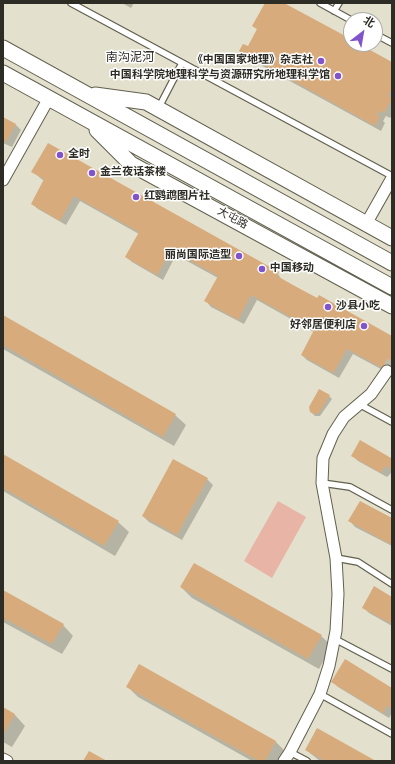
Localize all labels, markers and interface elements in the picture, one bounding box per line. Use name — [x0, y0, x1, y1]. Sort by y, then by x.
north arrow — [343, 12, 383, 52]
text: 北 — [360, 14, 377, 31]
district label: 南沟泥河 — [106, 52, 154, 66]
place label: 《中国国家地理》杂志社 — [192, 54, 313, 68]
marker: 《中国国家地理》杂志社 — [316, 56, 326, 66]
place label: 中国科学院地理科学与资源研究所地理科学馆 — [110, 69, 330, 83]
marker: 中国科学院地理科学与资源研究所地理科学馆 — [333, 71, 343, 81]
place label: 全时 — [68, 148, 90, 162]
marker: 全时 — [55, 150, 65, 160]
place label: 金兰夜话茶楼 — [100, 166, 166, 180]
marker: 金兰夜话茶楼 — [87, 168, 97, 178]
place label: 红鹦鹉图片社 — [144, 190, 210, 204]
marker: 红鹦鹉图片社 — [131, 192, 141, 202]
street label: 大屯路 — [214, 205, 250, 233]
place label: 丽尚国际造型 — [165, 249, 231, 263]
marker: 丽尚国际造型 — [234, 251, 244, 261]
place label: 中国移动 — [270, 262, 314, 276]
marker: 中国移动 — [257, 264, 267, 274]
place label: 沙县小吃 — [336, 300, 380, 314]
marker: 沙县小吃 — [323, 302, 333, 312]
place label: 好邻居便利店 — [290, 319, 356, 333]
marker: 好邻居便利店 — [359, 321, 369, 331]

